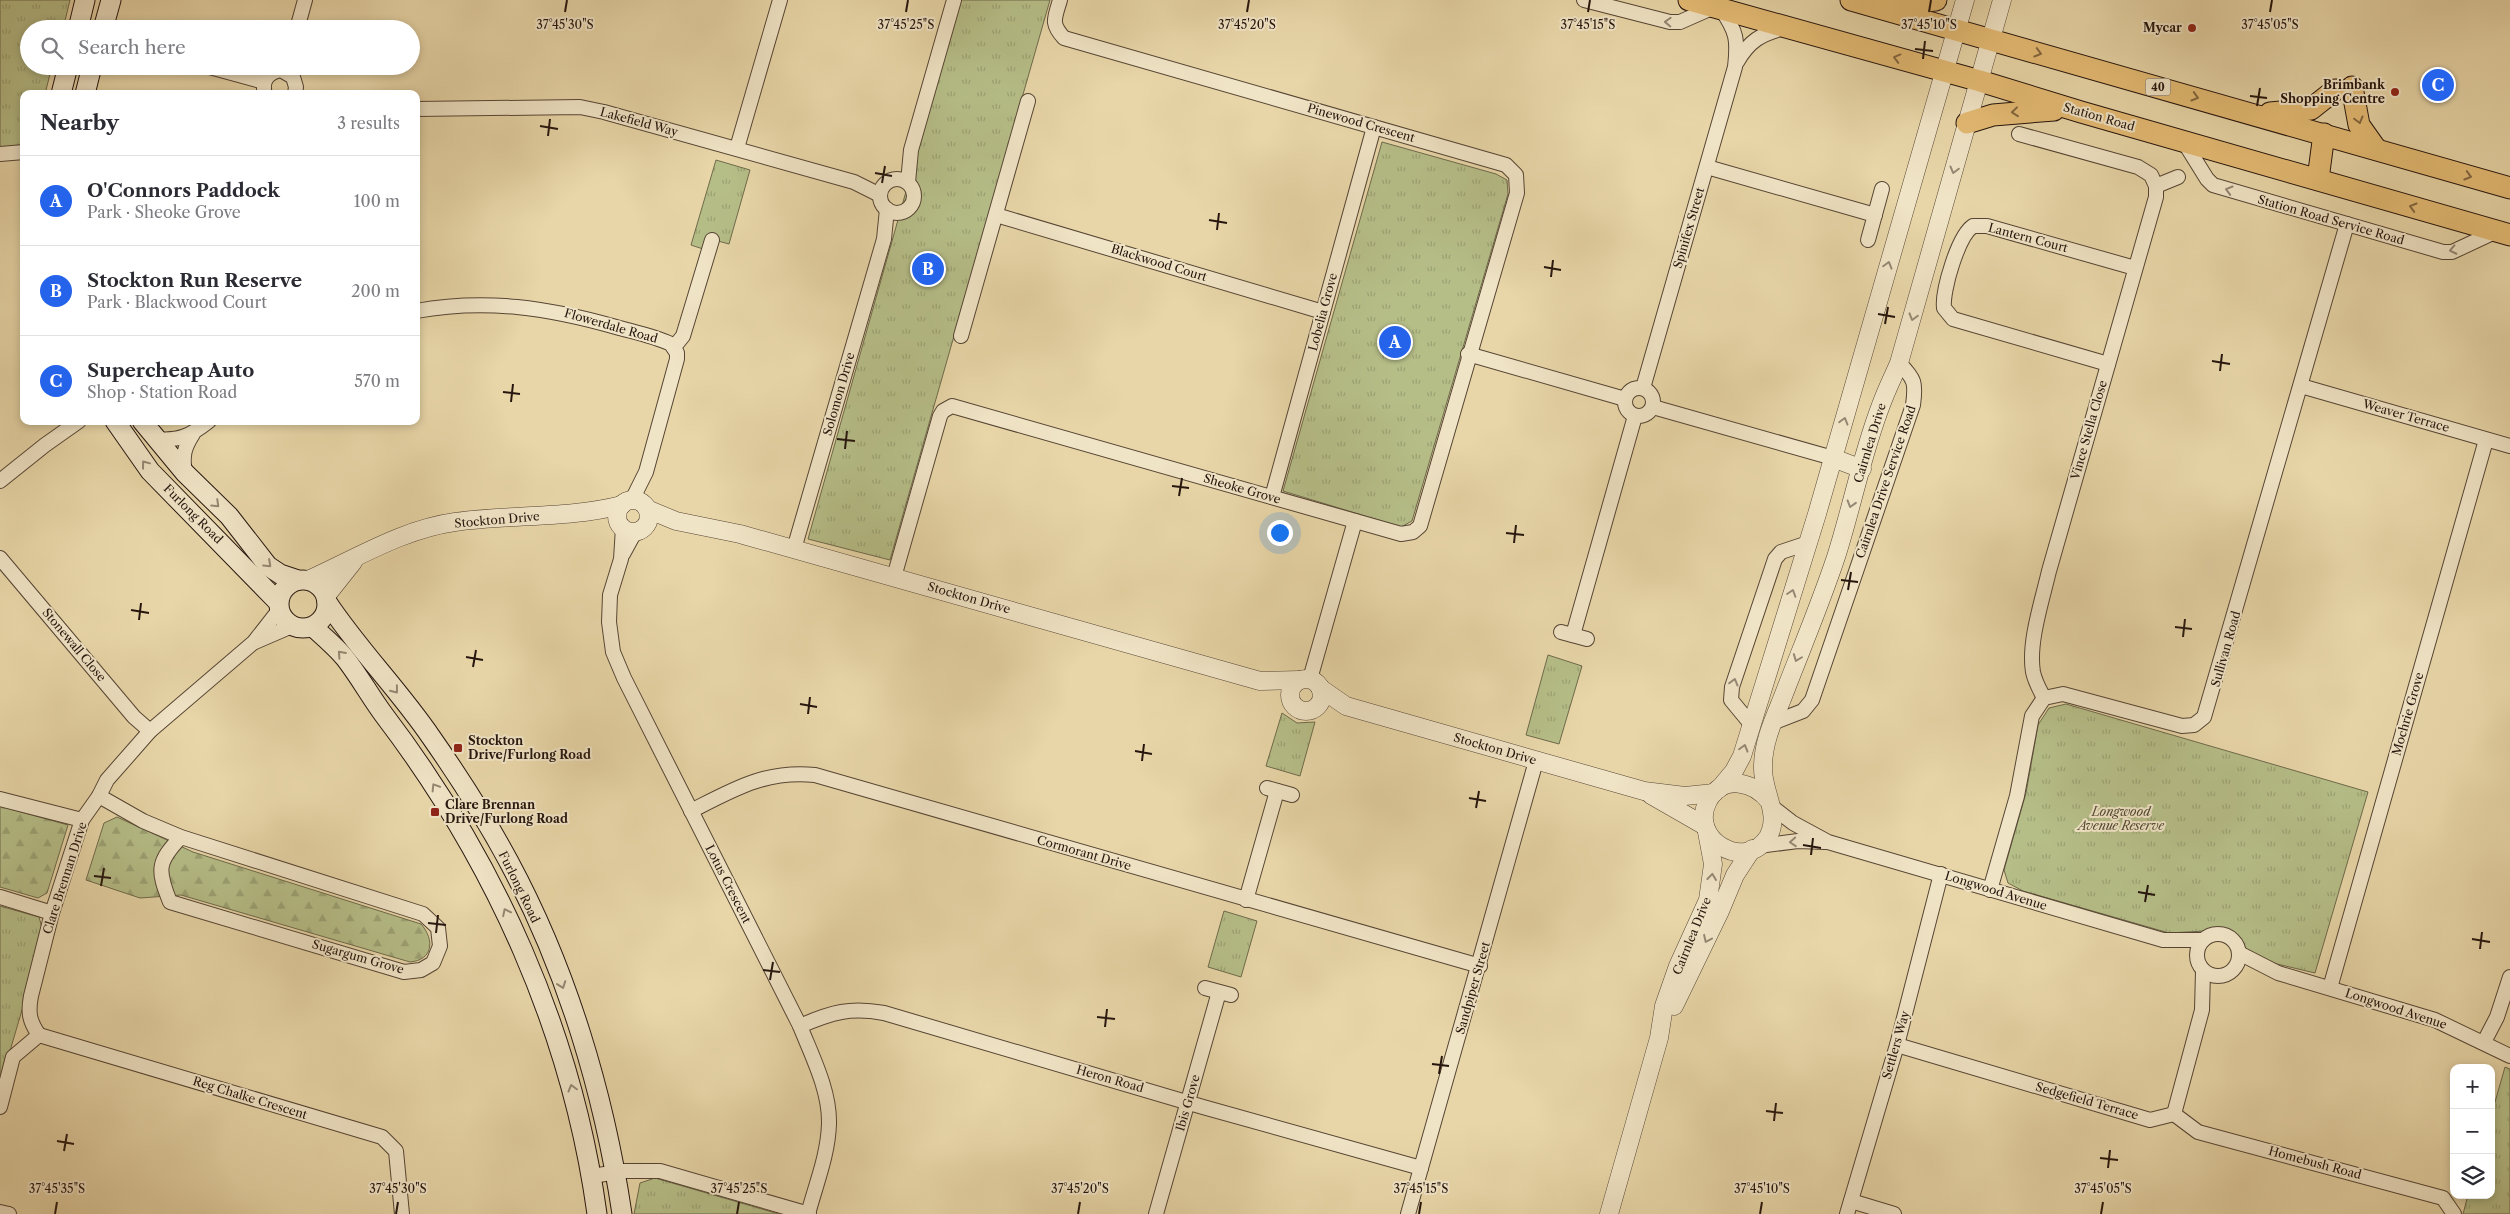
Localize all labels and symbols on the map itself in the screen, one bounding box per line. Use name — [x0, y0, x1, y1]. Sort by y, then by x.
one-way arrow — [1664, 16, 1672, 27]
text: 37°45'30"S — [536, 17, 594, 32]
text: 37°45'25"S — [878, 17, 934, 32]
text: 37°45'20"S — [1218, 17, 1276, 32]
text: 37°45'15"S — [1561, 17, 1615, 32]
text: 37°45'10"S — [1901, 17, 1957, 32]
text: 37°45'05"S — [2241, 17, 2299, 32]
place label: Mycar — [2143, 20, 2182, 35]
marker: Mycar — [2186, 22, 2198, 34]
one-way arrow — [2034, 48, 2042, 58]
one-way arrow — [1892, 53, 1901, 64]
pin: C — [2422, 66, 2454, 104]
place label: Brimbank Shopping Centre — [2280, 77, 2386, 106]
road number: 40 — [2146, 78, 2170, 95]
marker: Brimbank Shopping Centre — [2389, 86, 2401, 98]
one-way arrow — [2190, 92, 2198, 102]
street label: Station Road — [2062, 99, 2137, 134]
street label: Pinewood Crescent — [1306, 100, 1417, 145]
street label: Lakefield Way — [599, 104, 680, 139]
one-way arrow — [2011, 106, 2019, 117]
one-way arrow — [2353, 116, 2363, 124]
one-way arrow — [1949, 165, 1960, 174]
one-way arrow — [2463, 170, 2471, 180]
street label: Spinifex Street — [1670, 185, 1707, 270]
one-way arrow — [2225, 186, 2234, 196]
street label: Station Road Service Road — [2256, 191, 2407, 248]
one-way arrow — [2409, 202, 2417, 212]
street label: Lantern Court — [1987, 220, 2070, 256]
street label: Blackwood Court — [1109, 241, 1210, 284]
one-way arrow — [2448, 244, 2457, 255]
pin: B — [912, 250, 944, 288]
one-way arrow — [1883, 261, 1893, 269]
street label: Lobelia Grove — [1305, 271, 1340, 353]
street label: Flowerdale Road — [563, 305, 660, 346]
one-way arrow — [1908, 312, 1918, 321]
pin: A — [1379, 323, 1411, 361]
street label: Solomon Drive — [819, 350, 858, 437]
street label: Vince Stella Close — [2067, 378, 2110, 482]
street label: Weaver Terrace — [2360, 396, 2451, 435]
street label: Cairnlea Drive — [1850, 401, 1889, 485]
street label: Cairnlea Drive Service Road — [1852, 403, 1919, 560]
one-way arrow — [1838, 417, 1848, 425]
one-way arrow — [142, 460, 151, 470]
street label: Sheoke Grove — [1202, 470, 1283, 507]
street label: Furlong Road — [161, 481, 227, 547]
one-way arrow — [211, 498, 220, 507]
one-way arrow — [1847, 500, 1857, 508]
street label: Stockton Drive — [454, 508, 540, 531]
your location — [1267, 520, 1293, 546]
one-way arrow — [262, 558, 271, 567]
street label: Stockton Drive — [926, 579, 1013, 617]
one-way arrow — [1786, 589, 1796, 598]
street label: Stonewall Close — [39, 605, 110, 685]
street label: Sullivan Road — [2208, 609, 2244, 688]
one-way arrow — [337, 650, 346, 659]
one-way arrow — [1793, 653, 1803, 661]
street label: Mochrie Grove — [2388, 670, 2427, 757]
one-way arrow — [1728, 679, 1738, 687]
one-way arrow — [389, 684, 397, 693]
street label: Stockton Drive — [1452, 730, 1539, 768]
place label: Stockton Drive/Furlong Road — [468, 733, 591, 762]
marker: Stockton Drive/Furlong Road — [452, 742, 464, 754]
one-way arrow — [1738, 745, 1748, 753]
one-way arrow — [432, 783, 442, 792]
place label: Clare Brennan Drive/Furlong Road — [445, 797, 568, 826]
park label: Longwood Avenue Reserve — [2076, 804, 2165, 833]
marker: Clare Brennan Drive/Furlong Road — [429, 806, 441, 818]
street label: Clare Brennan Drive — [39, 820, 90, 936]
street label: Cormorant Drive — [1035, 832, 1133, 873]
one-way arrow — [1789, 837, 1797, 848]
street label: Lotus Crescent — [702, 842, 755, 926]
street label: Furlong Road — [496, 849, 544, 926]
street label: Longwood Avenue — [1943, 868, 2049, 913]
one-way arrow — [1706, 872, 1717, 880]
street label: Cairnlea Drive — [1669, 894, 1714, 977]
one-way arrow — [502, 908, 512, 917]
one-way arrow — [1703, 934, 1713, 943]
street label: Sugargum Grove — [311, 936, 406, 977]
street label: Sandpiper Street — [1452, 939, 1493, 1036]
one-way arrow — [556, 980, 566, 989]
street label: Longwood Avenue — [2343, 985, 2449, 1032]
street label: Settlers Way — [1879, 1009, 1913, 1081]
street label: Heron Road — [1075, 1062, 1146, 1095]
street label: Reg Chalke Crescent — [191, 1073, 310, 1122]
street label: Ibis Grove — [1172, 1073, 1203, 1133]
street label: Sedgefield Terrace — [2034, 1079, 2141, 1122]
one-way arrow — [567, 1085, 577, 1093]
street label: Homebush Road — [2267, 1143, 2364, 1182]
text: 37°45'35"S — [29, 1181, 85, 1196]
text: 37°45'30"S — [369, 1181, 427, 1196]
text: 37°45'25"S — [711, 1181, 767, 1196]
text: 37°45'20"S — [1051, 1181, 1109, 1196]
text: 37°45'15"S — [1394, 1181, 1448, 1196]
text: 37°45'10"S — [1734, 1181, 1790, 1196]
text: 37°45'05"S — [2074, 1181, 2132, 1196]

